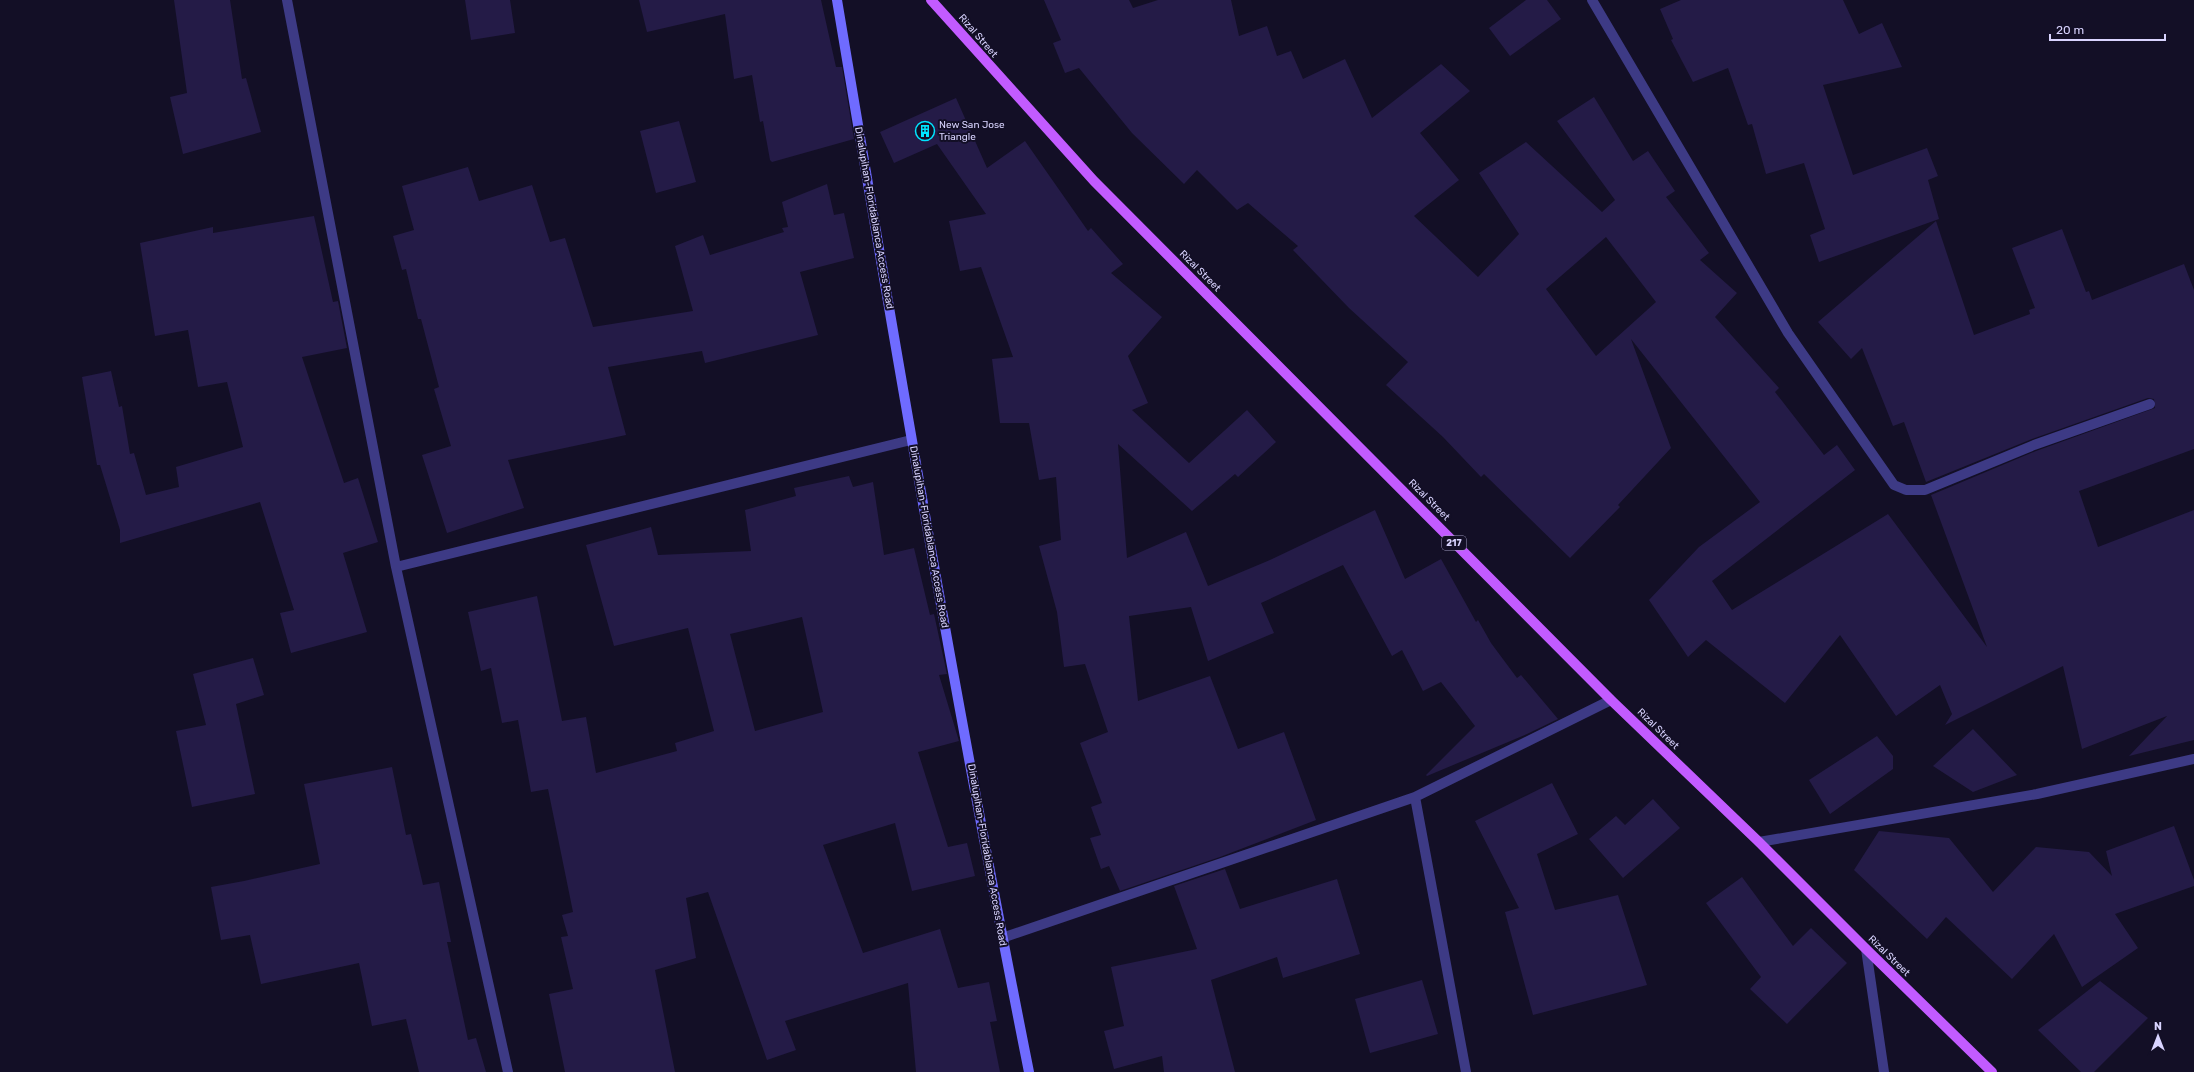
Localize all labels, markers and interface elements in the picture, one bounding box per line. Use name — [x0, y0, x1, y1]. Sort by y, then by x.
street label: Rizal Street — [956, 12, 1000, 60]
scale bar — [2050, 16, 2165, 42]
text: 20 m — [2056, 23, 2084, 37]
place label: New San Jose Triangle — [939, 119, 1005, 143]
building icon: New San Jose Triangle — [914, 120, 936, 142]
street label: Dinalupihan-Floridablanca Access Road — [852, 126, 896, 310]
street label: Rizal Street — [1177, 248, 1223, 294]
street label: Dinalupihan-Floridablanca Access Road — [907, 445, 951, 629]
street label: Rizal Street — [1406, 477, 1452, 523]
road number: 217 — [1442, 536, 1466, 550]
street label: Rizal Street — [1635, 706, 1681, 752]
street label: Dinalupihan-Floridablanca Access Road — [965, 763, 1009, 947]
street label: Rizal Street — [1866, 933, 1912, 979]
north arrow — [2138, 1016, 2178, 1056]
text: N — [2154, 1020, 2162, 1033]

